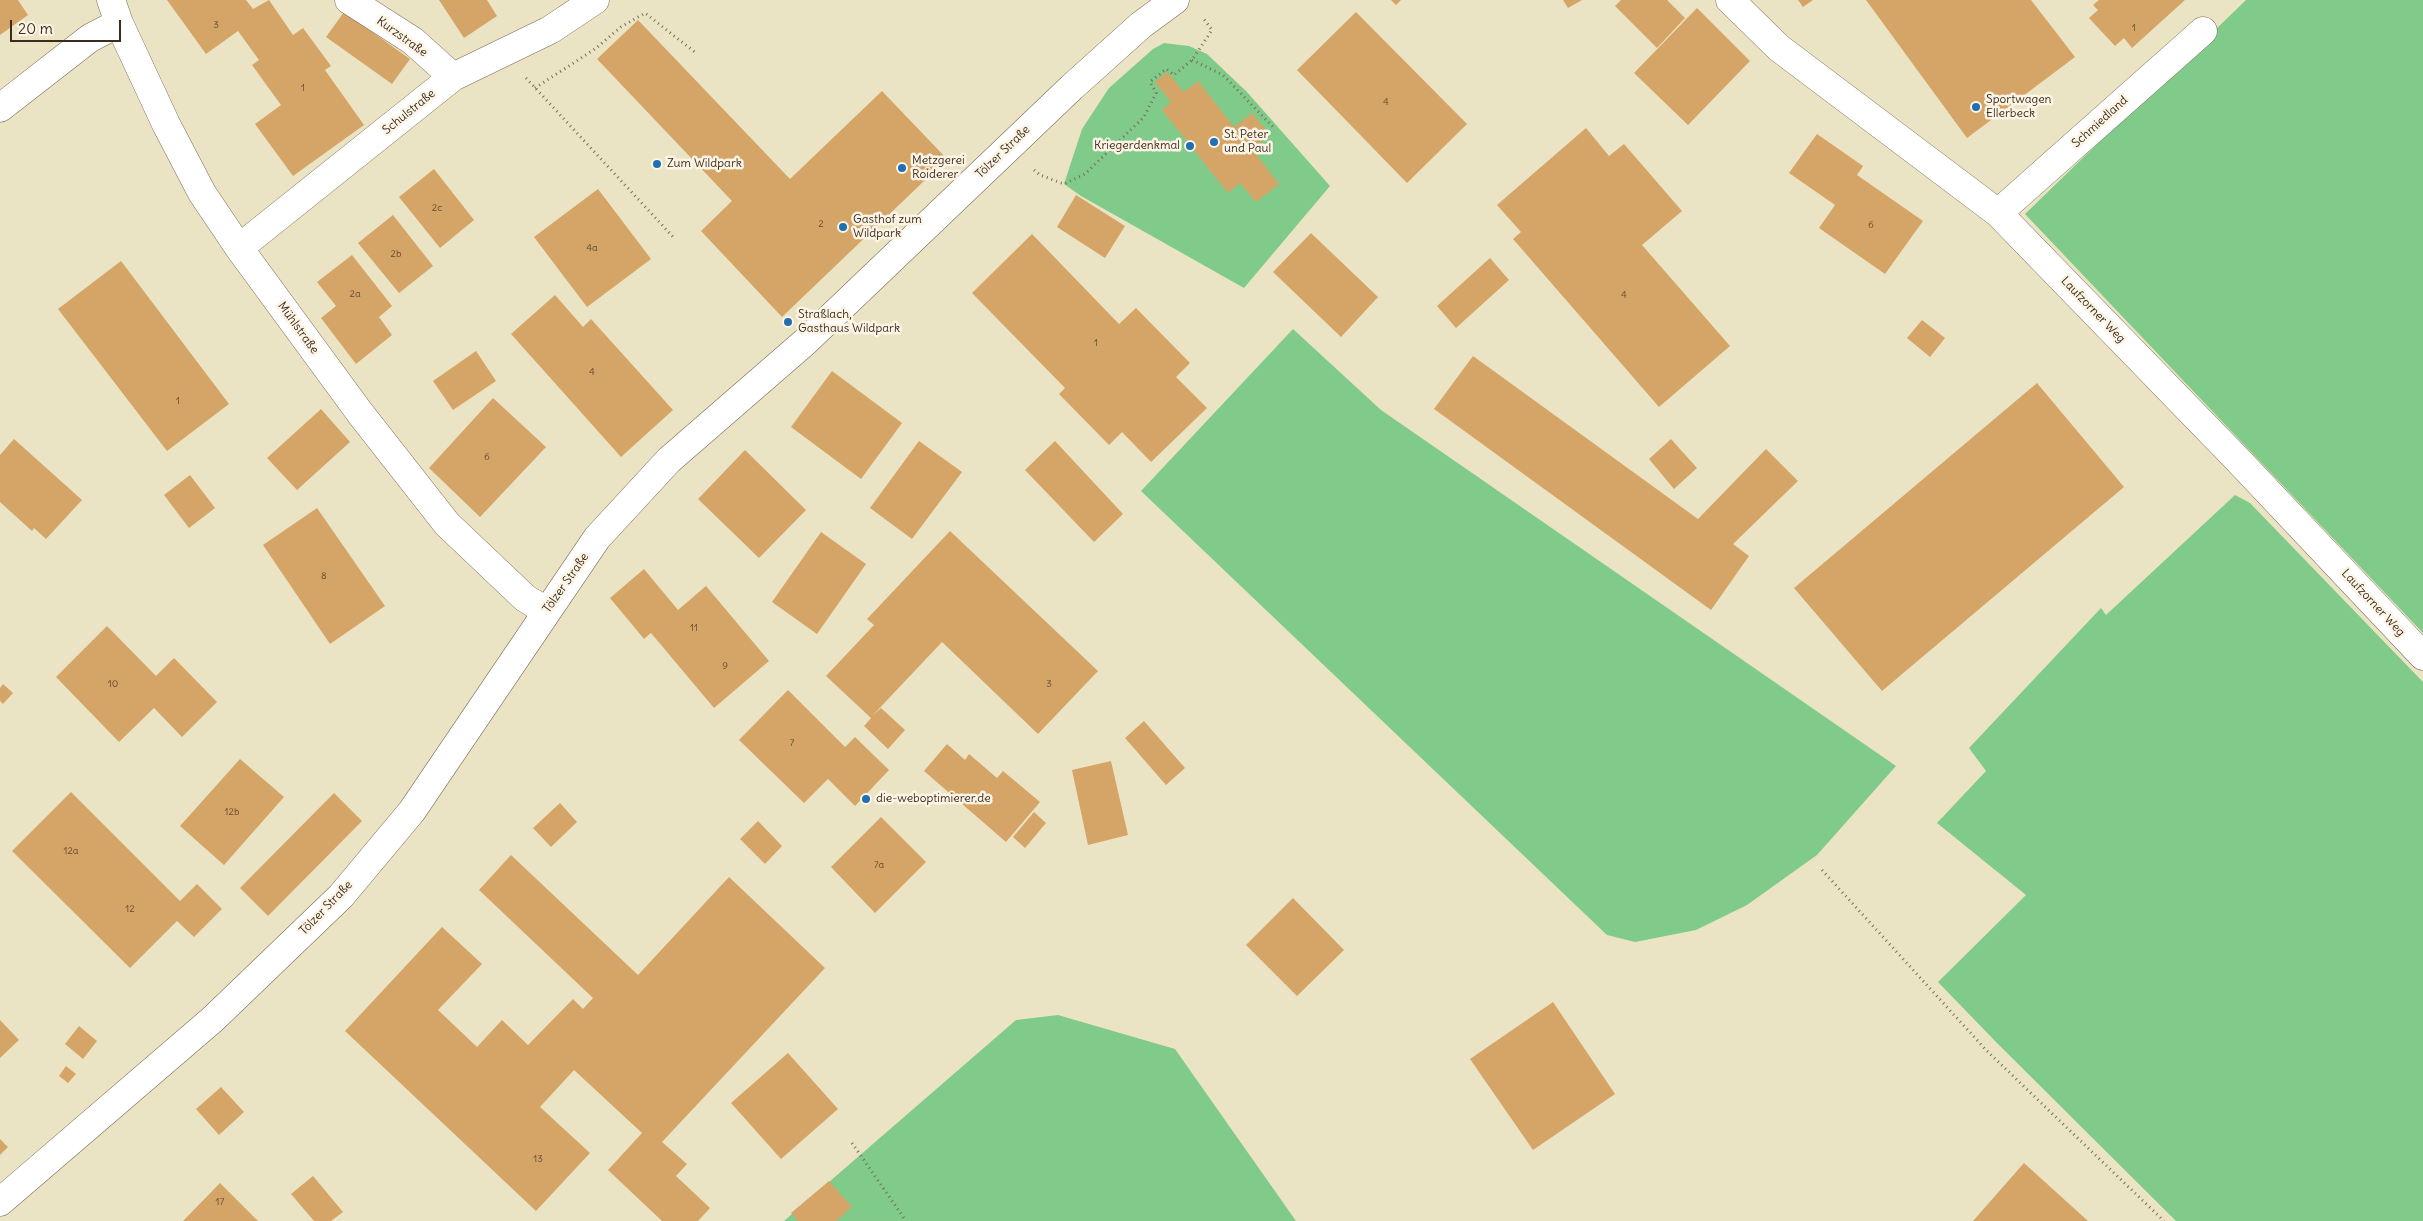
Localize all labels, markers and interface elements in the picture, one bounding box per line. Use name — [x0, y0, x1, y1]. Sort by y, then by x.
scale bar — [12, 10, 124, 42]
street label: Kurzstraße — [374, 14, 430, 60]
text: 20 m — [18, 19, 53, 38]
house number: 3 — [213, 19, 219, 31]
house number: 1 — [2132, 22, 2136, 34]
house number: 1 — [301, 82, 305, 94]
street label: Schulstraße — [380, 86, 438, 138]
place label: Sportwagen Ellerbeck — [1986, 93, 2052, 121]
street label: Schmiedland — [2069, 93, 2131, 151]
house number: 4 — [1383, 96, 1389, 108]
marker: Sportwagen Ellerbeck — [1970, 101, 1982, 113]
street label: Tölzer Straße — [973, 123, 1033, 181]
place label: St. Peter und Paul — [1224, 128, 1271, 156]
marker: St. Peter und Paul — [1208, 136, 1220, 148]
place label: Kriegerdenkmal — [1094, 139, 1180, 153]
marker: Kriegerdenkmal — [1184, 140, 1196, 152]
place label: Metzgerei Roiderer — [912, 154, 965, 182]
place label: Zum Wildpark — [667, 157, 742, 171]
marker: Zum Wildpark — [651, 158, 663, 170]
marker: Metzgerei Roiderer — [896, 162, 908, 174]
house number: 2c — [432, 202, 442, 214]
place label: Gasthof zum Wildpark — [853, 213, 922, 241]
house number: 2 — [818, 218, 824, 230]
house number: 6 — [1868, 219, 1874, 231]
marker: Gasthof zum Wildpark — [837, 221, 849, 233]
house number: 4a — [586, 242, 598, 254]
house number: 2b — [391, 248, 401, 260]
street label: Laufzorner Weg — [2058, 274, 2128, 346]
house number: 2a — [349, 288, 361, 300]
house number: 4 — [1621, 289, 1627, 301]
street label: Mühlstraße — [274, 299, 322, 357]
place label: Straßlach, Gasthaus Wildpark — [798, 308, 900, 336]
marker: Straßlach, Gasthaus Wildpark — [782, 316, 794, 328]
house number: 1 — [1094, 337, 1098, 349]
house number: 4 — [589, 366, 595, 378]
house number: 1 — [176, 395, 180, 407]
house number: 6 — [484, 451, 490, 463]
street label: Tölzer Straße — [540, 550, 592, 616]
street label: Laufzorner Weg — [2338, 567, 2408, 639]
house number: 8 — [321, 570, 327, 582]
house number: 11 — [690, 622, 698, 634]
house number: 9 — [722, 660, 728, 672]
house number: 10 — [108, 678, 118, 690]
house number: 3 — [1046, 678, 1052, 690]
house number: 7 — [790, 737, 794, 749]
place label: die-weboptimierer.de — [876, 792, 991, 806]
marker: die-weboptimierer.de — [860, 793, 872, 805]
house number: 12b — [225, 806, 239, 818]
house number: 12a — [63, 845, 79, 857]
house number: 7a — [874, 859, 884, 871]
street label: Tölzer Straße — [297, 878, 355, 938]
house number: 12 — [125, 903, 135, 915]
house number: 13 — [533, 1153, 543, 1165]
house number: 17 — [216, 1196, 224, 1208]

